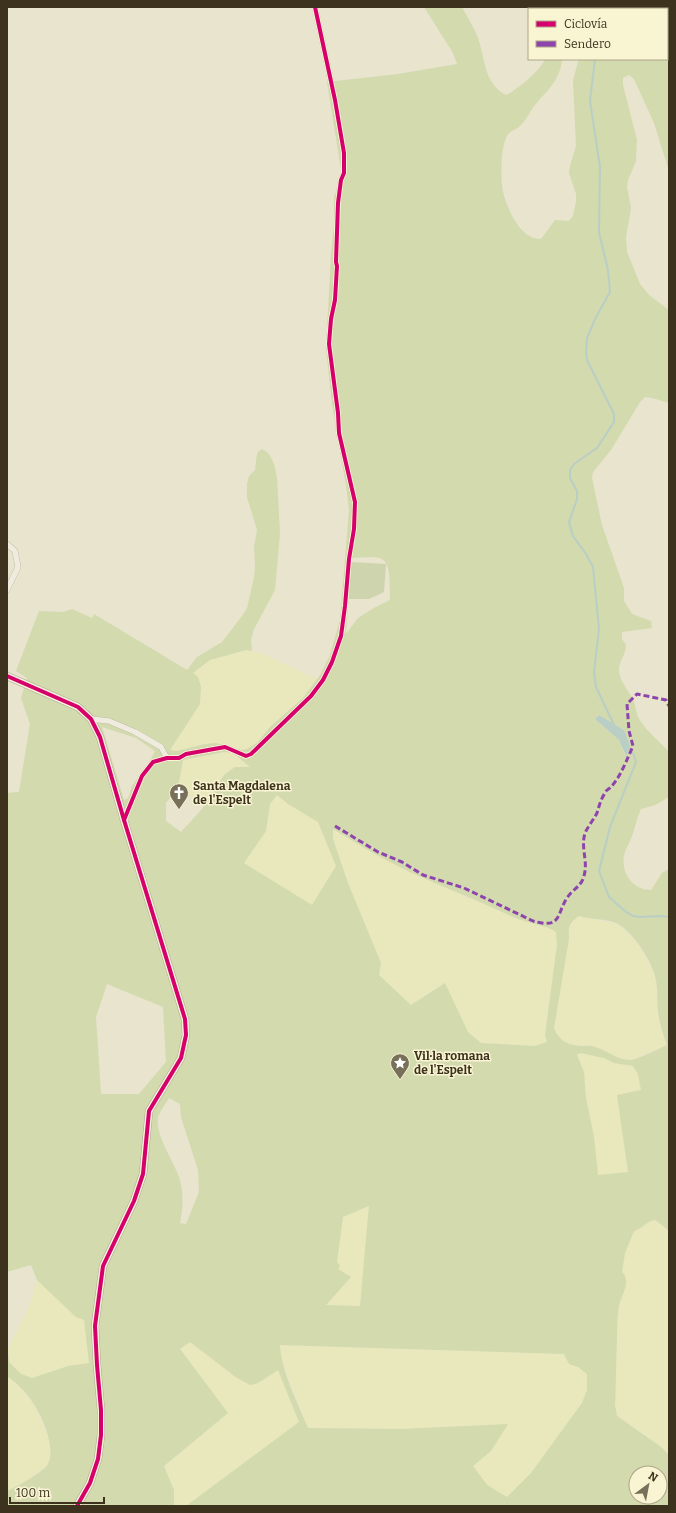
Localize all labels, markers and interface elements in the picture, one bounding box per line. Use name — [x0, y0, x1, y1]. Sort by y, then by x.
legend — [528, 8, 668, 60]
text: Ciclovía — [564, 17, 608, 31]
text: Sendero — [564, 37, 611, 51]
place label: Santa Magdalena de l'Espelt — [193, 779, 291, 807]
church icon: Santa Magdalena de l'Espelt — [168, 782, 190, 810]
place label: Vil·la romana de l'Espelt — [414, 1049, 490, 1077]
place icon: Vil·la romana de l'Espelt — [389, 1052, 411, 1080]
north arrow — [628, 1465, 668, 1505]
text: N — [646, 1469, 661, 1485]
scale bar — [10, 1479, 104, 1505]
text: 100 m — [16, 1486, 51, 1500]

